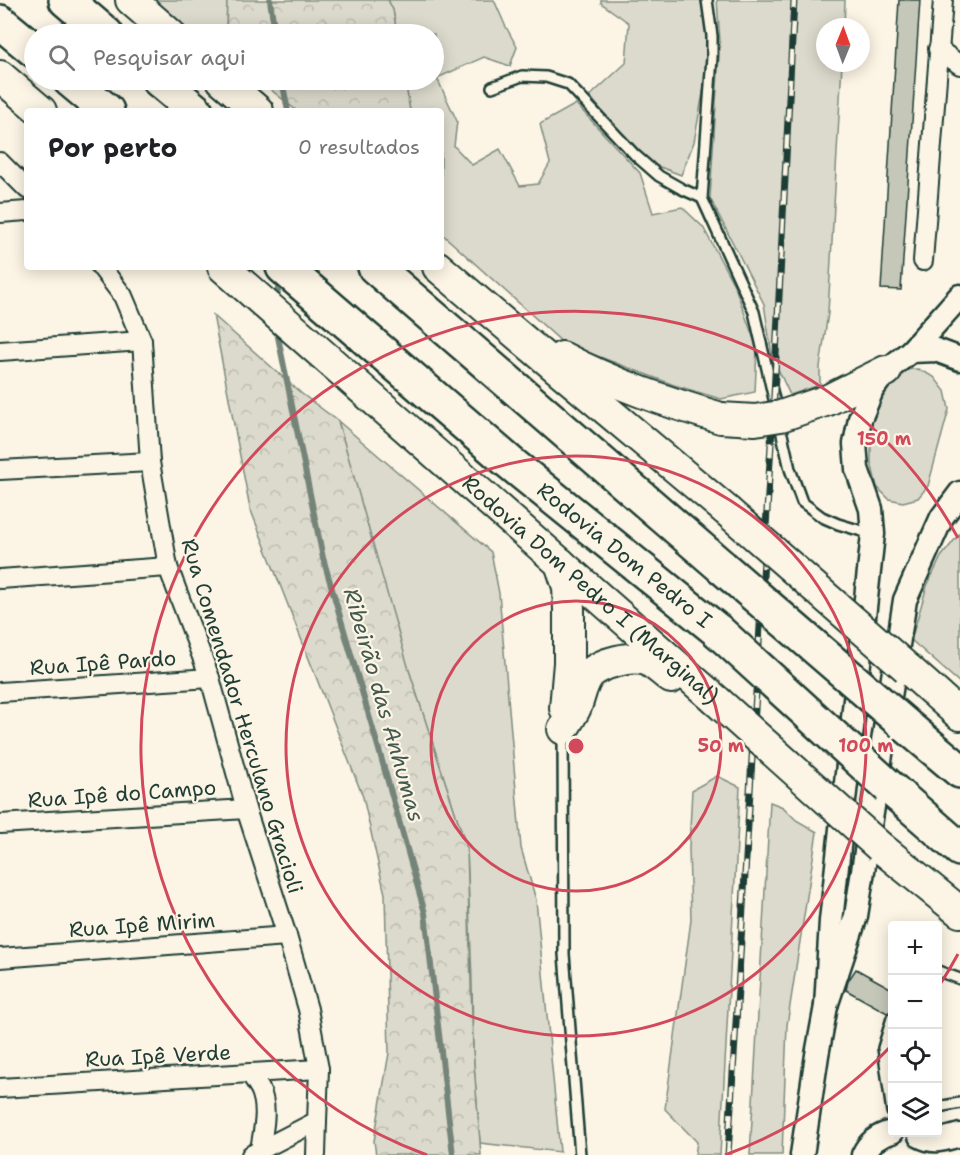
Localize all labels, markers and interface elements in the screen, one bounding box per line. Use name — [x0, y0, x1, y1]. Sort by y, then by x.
north arrow — [816, 18, 870, 72]
search box — [24, 24, 444, 90]
icon: search — [45, 41, 78, 74]
text: Pesquisar aqui — [93, 43, 246, 72]
text: Por perto — [48, 130, 177, 165]
text: 0 resultados — [298, 134, 420, 160]
text: 150 m — [857, 427, 912, 451]
street label: Rodovia Dom Pedro I (Marginal) — [456, 469, 725, 710]
street label: Rodovia Dom Pedro I — [531, 476, 718, 635]
street label: Rua Comendador Herculano Gracioli — [175, 535, 309, 897]
water label: Ribeirão das Anhumas — [337, 585, 431, 825]
street label: Rua Ipê Pardo — [29, 644, 177, 682]
text: 50 m — [698, 734, 745, 758]
text: 100 m — [838, 734, 894, 758]
centre of rings — [566, 736, 586, 756]
street label: Rua Ipê do Campo — [27, 773, 217, 815]
street label: Rua Ipê Mirim — [68, 906, 216, 944]
map controls — [888, 921, 942, 1137]
button: + — [888, 921, 942, 975]
button: − — [888, 975, 942, 1029]
button: locate — [888, 1029, 942, 1083]
street label: Rua Ipê Verde — [84, 1038, 232, 1074]
button: layers — [888, 1083, 942, 1137]

